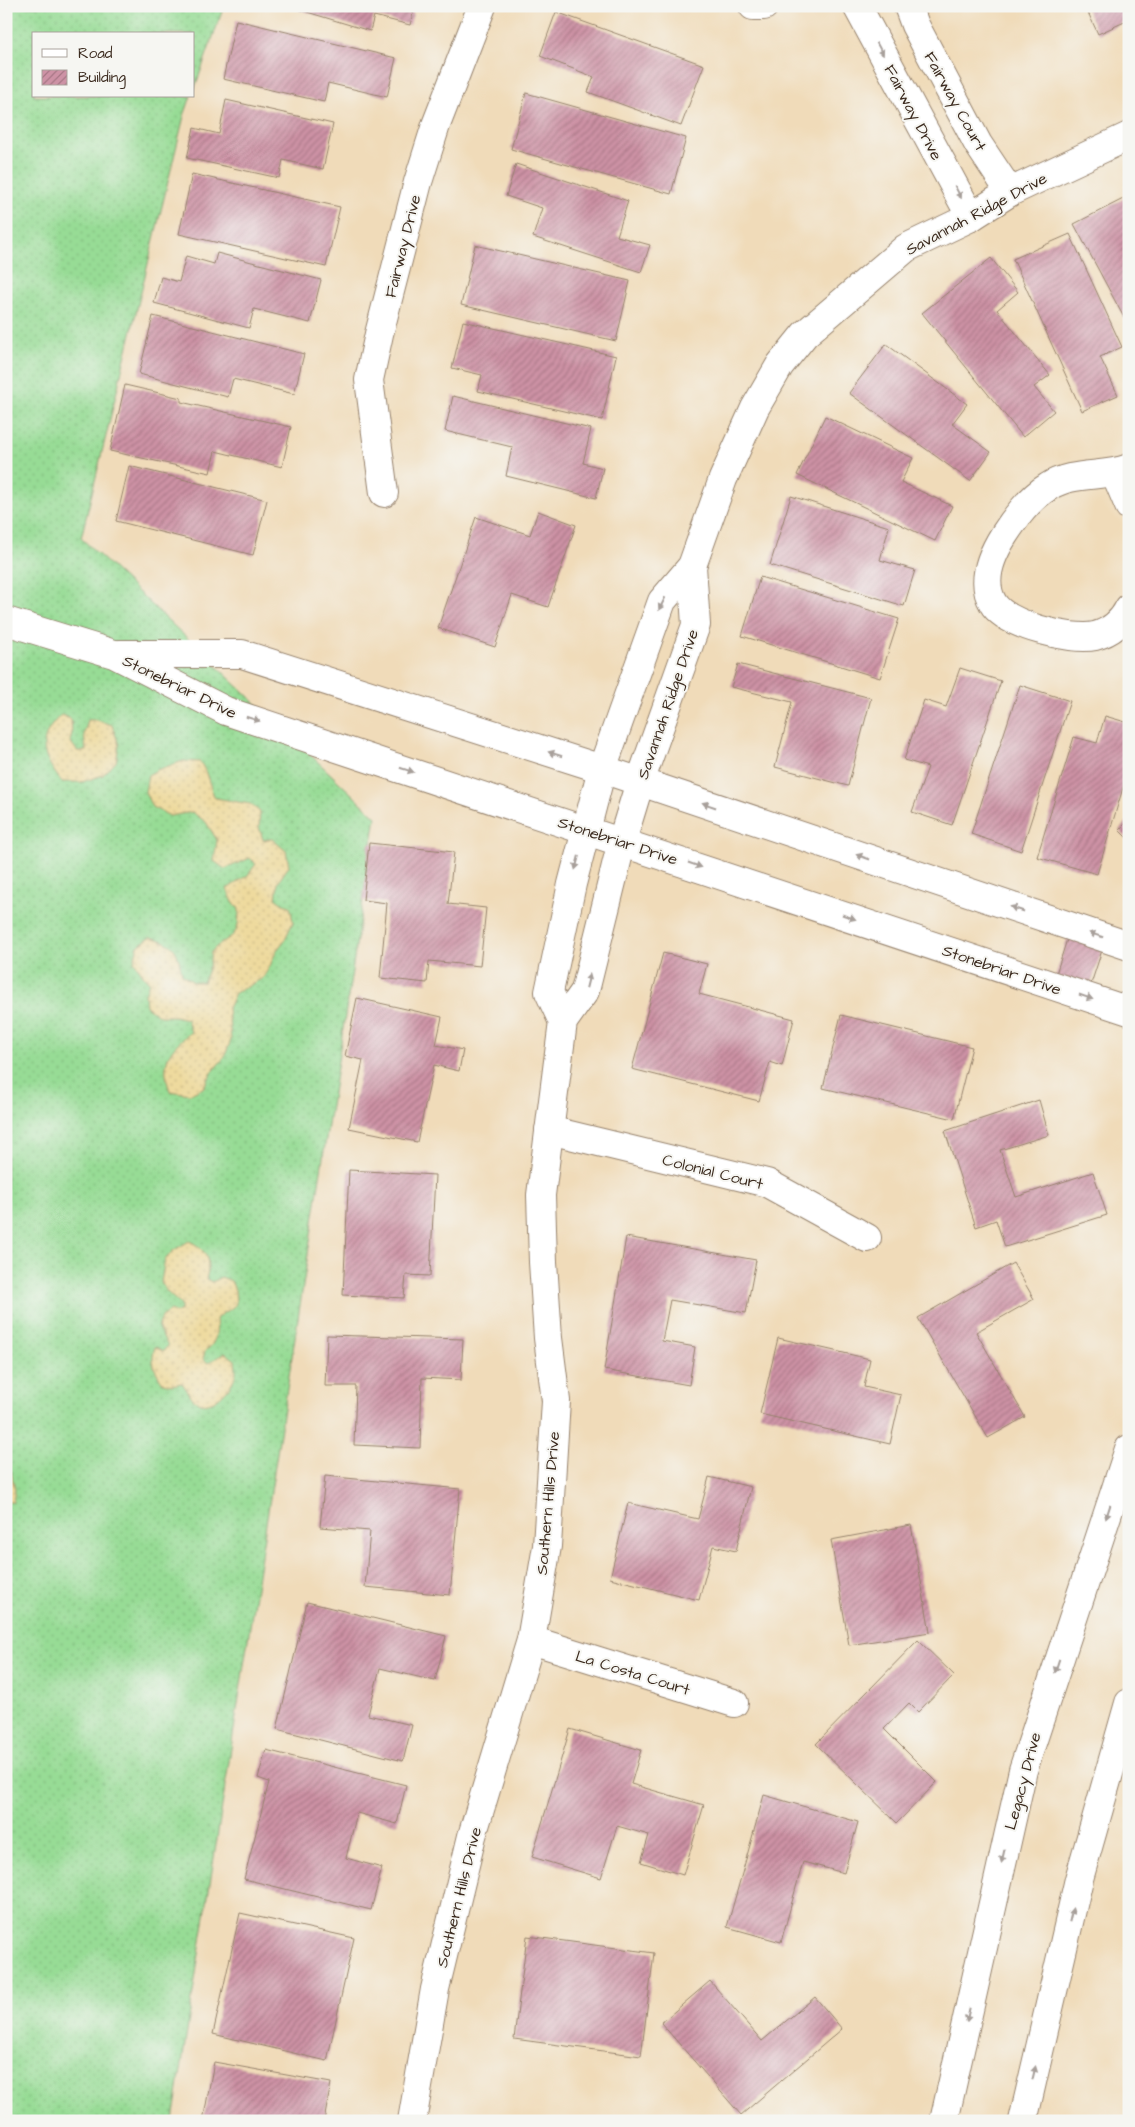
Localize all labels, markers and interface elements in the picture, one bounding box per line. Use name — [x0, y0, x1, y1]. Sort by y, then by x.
legend — [32, 32, 195, 98]
one-way arrow — [876, 42, 884, 56]
text: Road — [78, 43, 113, 64]
street label: Fairway Court — [918, 48, 992, 156]
street label: Fairway Drive — [878, 61, 948, 165]
text: Building — [78, 67, 126, 89]
street label: Savannah Ridge Drive — [902, 167, 1052, 261]
one-way arrow — [953, 185, 962, 199]
street label: Fairway Drive — [380, 192, 427, 300]
one-way arrow — [658, 597, 666, 612]
street label: Savannah Ridge Drive — [632, 626, 705, 783]
street label: Stonebriar Drive — [119, 650, 241, 724]
one-way arrow — [246, 716, 261, 724]
one-way arrow — [547, 750, 562, 757]
one-way arrow — [400, 767, 415, 775]
one-way arrow — [701, 801, 716, 809]
street label: Stonebriar Drive — [555, 811, 681, 871]
one-way arrow — [855, 853, 870, 861]
one-way arrow — [573, 855, 581, 870]
one-way arrow — [687, 862, 702, 869]
one-way arrow — [1009, 904, 1024, 912]
one-way arrow — [841, 914, 856, 921]
one-way arrow — [1088, 931, 1103, 939]
street label: Stonebriar Drive — [939, 939, 1064, 1001]
one-way arrow — [584, 974, 592, 989]
one-way arrow — [1079, 993, 1094, 1001]
street label: Colonial Court — [660, 1149, 766, 1195]
street label: Southern Hills Drive — [531, 1430, 565, 1576]
one-way arrow — [1104, 1505, 1112, 1520]
street label: La Costa Court — [573, 1645, 693, 1701]
one-way arrow — [1053, 1659, 1060, 1674]
street label: Legacy Drive — [999, 1730, 1048, 1833]
street label: Southern Hills Drive — [431, 1824, 487, 1970]
one-way arrow — [999, 1849, 1007, 1864]
one-way arrow — [1067, 1907, 1075, 1922]
one-way arrow — [964, 2007, 972, 2022]
one-way arrow — [1030, 2066, 1038, 2081]

